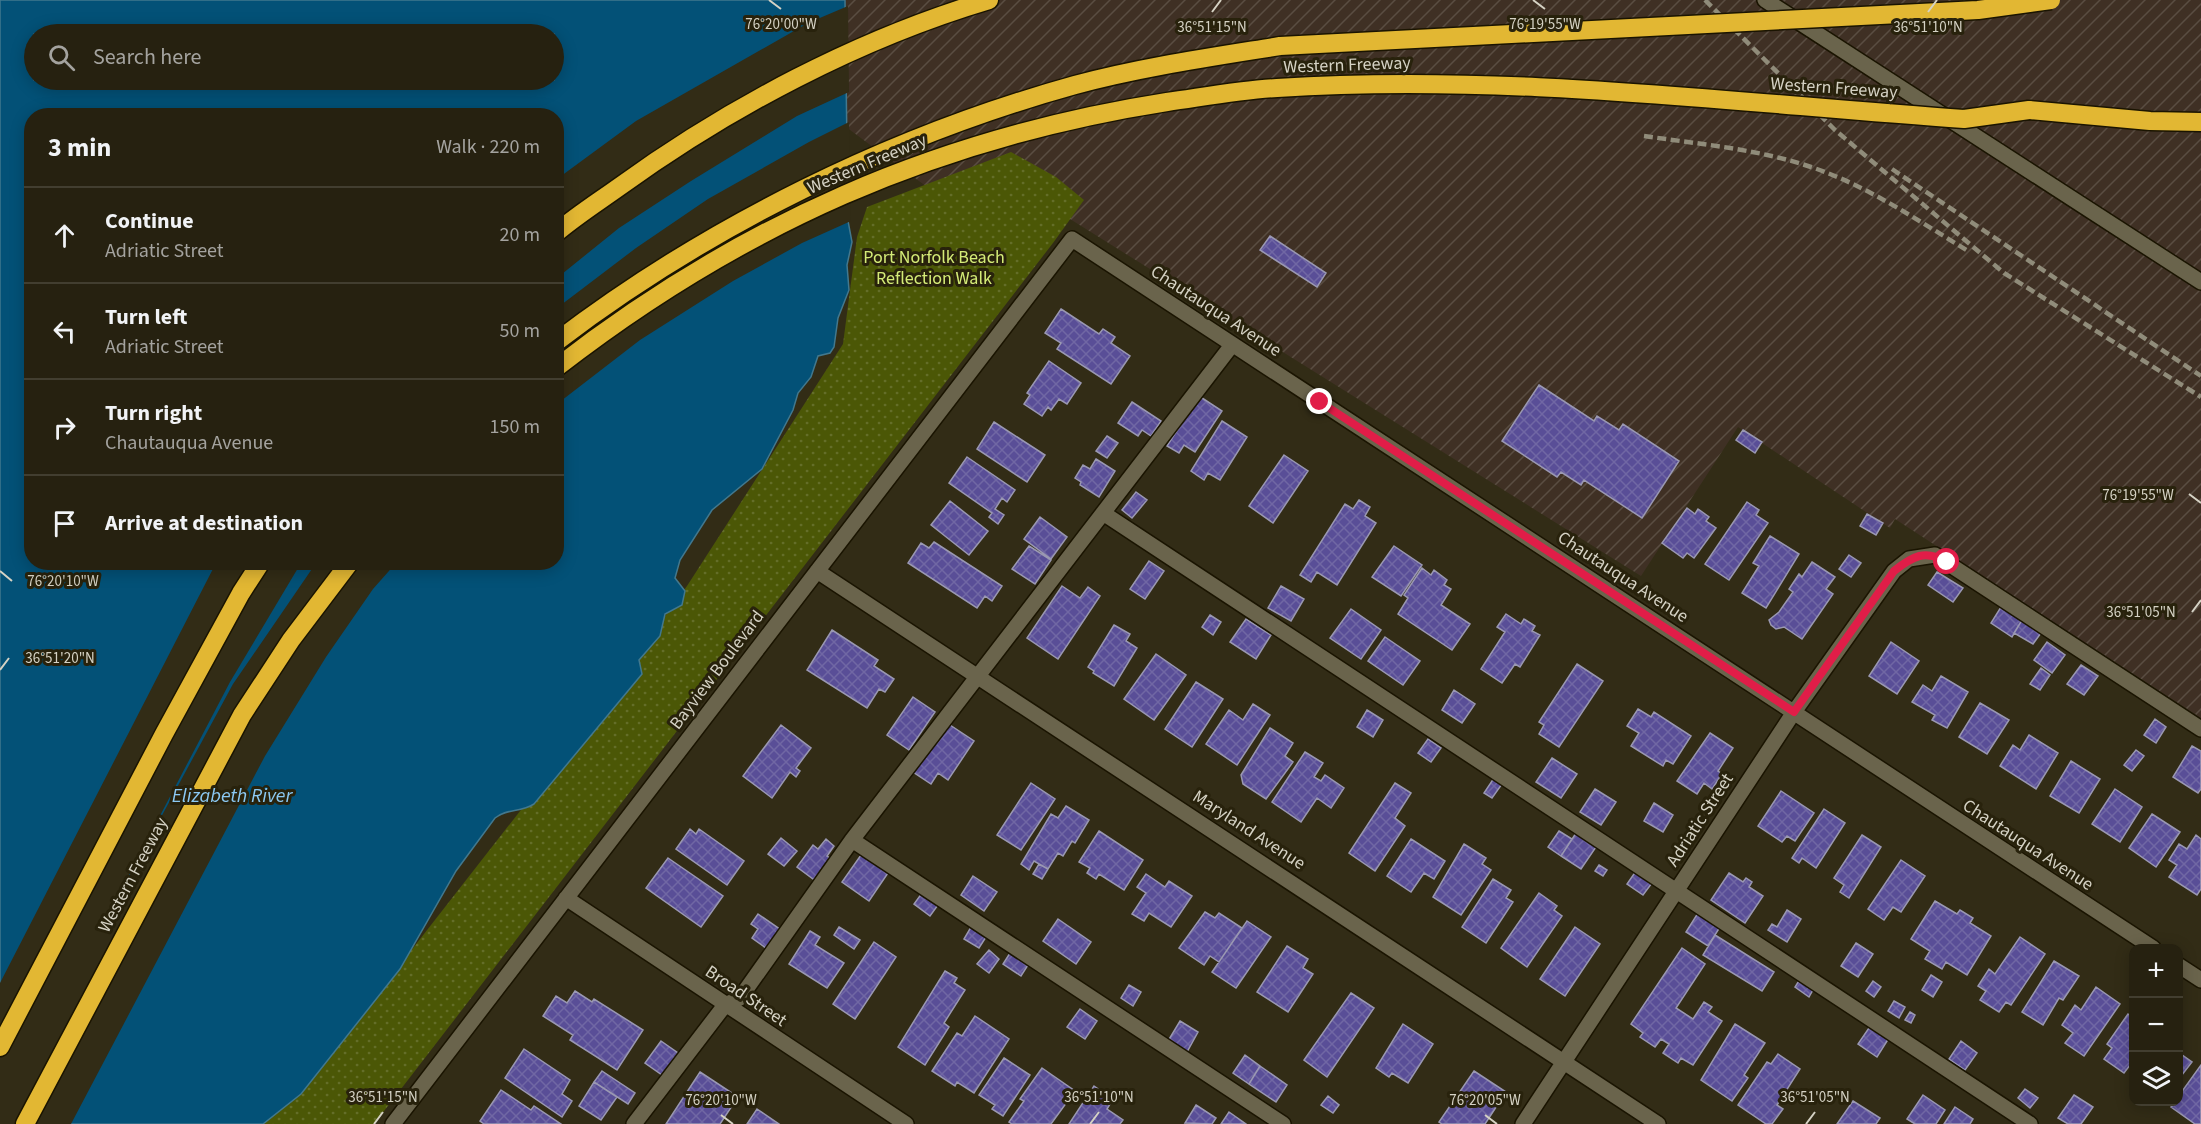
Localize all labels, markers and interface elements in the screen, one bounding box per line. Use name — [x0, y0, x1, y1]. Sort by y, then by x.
text: 76°20'00"W — [745, 14, 817, 35]
text: 76°19'55"W — [1509, 14, 1581, 35]
text: 36°51'15"N — [1177, 17, 1247, 38]
text: 36°51'10"N — [1893, 17, 1963, 38]
search box — [24, 24, 564, 90]
icon: search — [45, 41, 78, 74]
text: Search here — [93, 41, 201, 73]
street label: Western Freeway — [1283, 50, 1412, 80]
street label: Western Freeway — [1770, 71, 1899, 105]
street label: Western Freeway — [803, 127, 931, 200]
text: 3 min — [48, 129, 111, 166]
text: Walk · 220 m — [436, 133, 540, 161]
text: Continue — [105, 205, 194, 237]
icon: ahead — [48, 219, 81, 252]
text: 20 m — [500, 221, 540, 249]
text: Adriatic Street — [105, 237, 224, 265]
park label: Port Norfolk Beach Reflection Walk — [863, 245, 1005, 291]
street label: Chautauqua Avenue — [1146, 259, 1286, 363]
text: Turn left — [105, 301, 187, 333]
icon: left — [48, 315, 81, 348]
text: 50 m — [500, 317, 540, 345]
text: Adriatic Street — [105, 333, 224, 361]
route end — [1306, 388, 1332, 414]
text: Turn right — [105, 397, 202, 429]
icon: right — [48, 411, 81, 444]
text: 150 m — [490, 413, 540, 441]
text: Chautauqua Avenue — [105, 429, 273, 457]
text: 76°19'55"W — [2102, 485, 2174, 506]
icon: arrive — [48, 507, 81, 540]
text: Arrive at destination — [105, 507, 303, 539]
street label: Chautauqua Avenue — [1553, 525, 1693, 629]
route start — [1933, 548, 1959, 574]
text: 76°20'10"W — [27, 571, 99, 592]
text: 36°51'05"N — [2106, 602, 2176, 623]
street label: Bayview Boulevard — [664, 605, 770, 735]
text: 36°51'20"N — [25, 648, 95, 669]
street label: Adriatic Street — [1660, 768, 1740, 872]
water label: Elizabeth River — [172, 782, 293, 810]
street label: Maryland Avenue — [1188, 784, 1310, 876]
street label: Chautauqua Avenue — [1958, 793, 2098, 897]
street label: Western Freeway — [92, 812, 174, 937]
map controls — [2129, 944, 2183, 1106]
button: + — [2129, 944, 2183, 998]
street label: Broad Street — [700, 959, 792, 1033]
button: − — [2129, 998, 2183, 1052]
button: layers — [2129, 1052, 2183, 1106]
text: 36°51'15"N — [348, 1087, 418, 1108]
text: 36°51'10"N — [1064, 1087, 1134, 1108]
text: 36°51'05"N — [1780, 1087, 1850, 1108]
text: 76°20'10"W — [685, 1090, 757, 1111]
text: 76°20'05"W — [1449, 1090, 1521, 1111]

